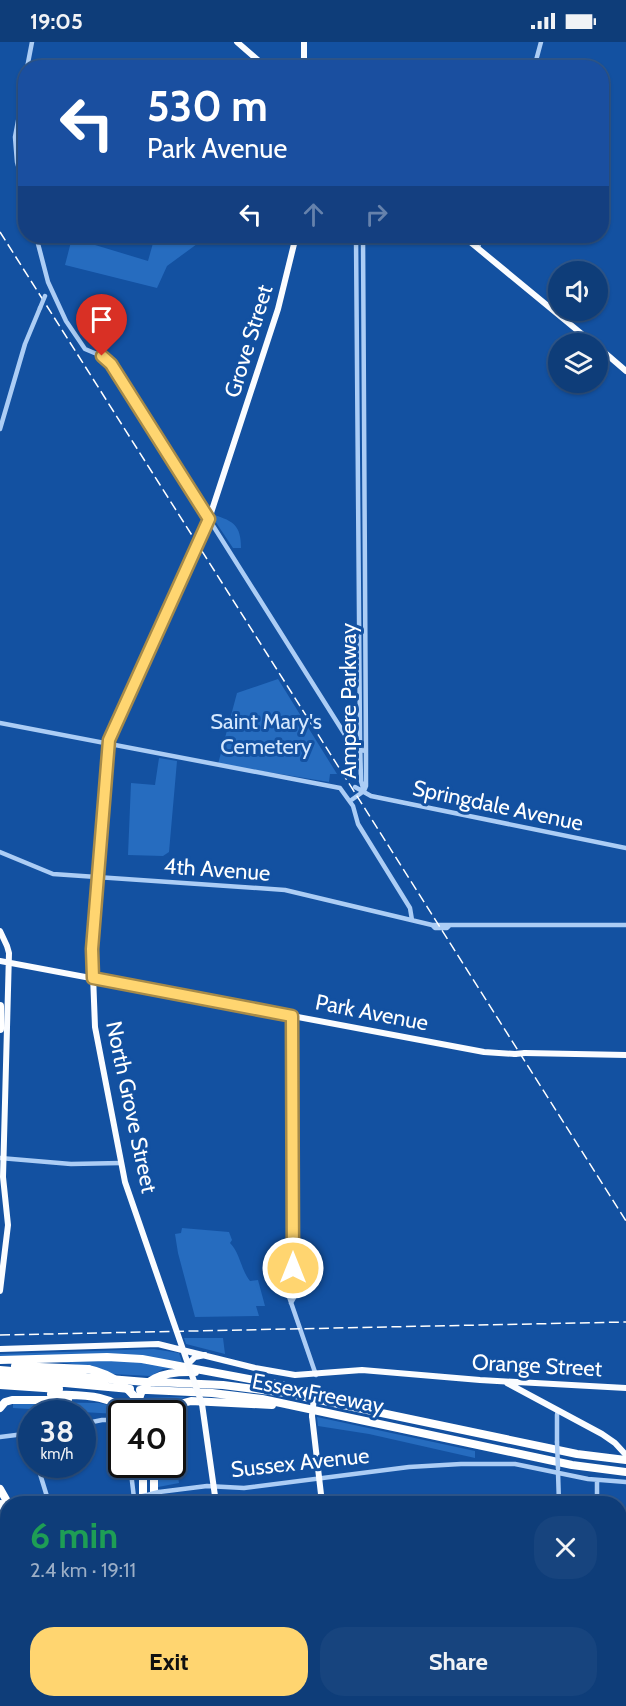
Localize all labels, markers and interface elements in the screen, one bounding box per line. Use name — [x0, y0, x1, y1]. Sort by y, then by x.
text: 19:05 — [30, 8, 83, 35]
text: 530 m — [147, 80, 268, 132]
icon: left — [48, 84, 126, 162]
text: Park Avenue — [147, 132, 287, 165]
icon: left — [234, 198, 267, 231]
icon: ahead — [297, 198, 330, 231]
icon: right — [360, 198, 393, 231]
map controls — [548, 261, 608, 393]
button: sound — [548, 261, 608, 321]
street label: Grove Street — [219, 281, 279, 401]
pin — [76, 294, 127, 356]
icon: arrive — [85, 303, 118, 336]
button: layers — [548, 333, 608, 393]
street label: Ampere Parkway — [335, 623, 362, 779]
park label: Saint Mary's Cemetery — [210, 708, 322, 760]
street label: Springdale Avenue — [410, 774, 586, 837]
street label: 4th Avenue — [163, 852, 271, 887]
street label: Park Avenue — [313, 988, 431, 1037]
street label: North Grove Street — [100, 1019, 163, 1196]
position arrow — [261, 1236, 325, 1300]
street label: Orange Street — [471, 1349, 603, 1382]
street label: Essex Freeway — [250, 1367, 386, 1419]
speed limit sign: 40 — [108, 1400, 186, 1478]
text: 38 — [40, 1413, 74, 1450]
street label: Sussex Avenue — [230, 1442, 370, 1483]
text: km/h — [41, 1445, 73, 1463]
text: 6 min — [30, 1513, 118, 1557]
button: close — [534, 1516, 597, 1579]
text: 2.4 km · 19:11 — [30, 1558, 136, 1582]
button: Exit — [30, 1627, 308, 1696]
button: Share — [320, 1627, 597, 1696]

